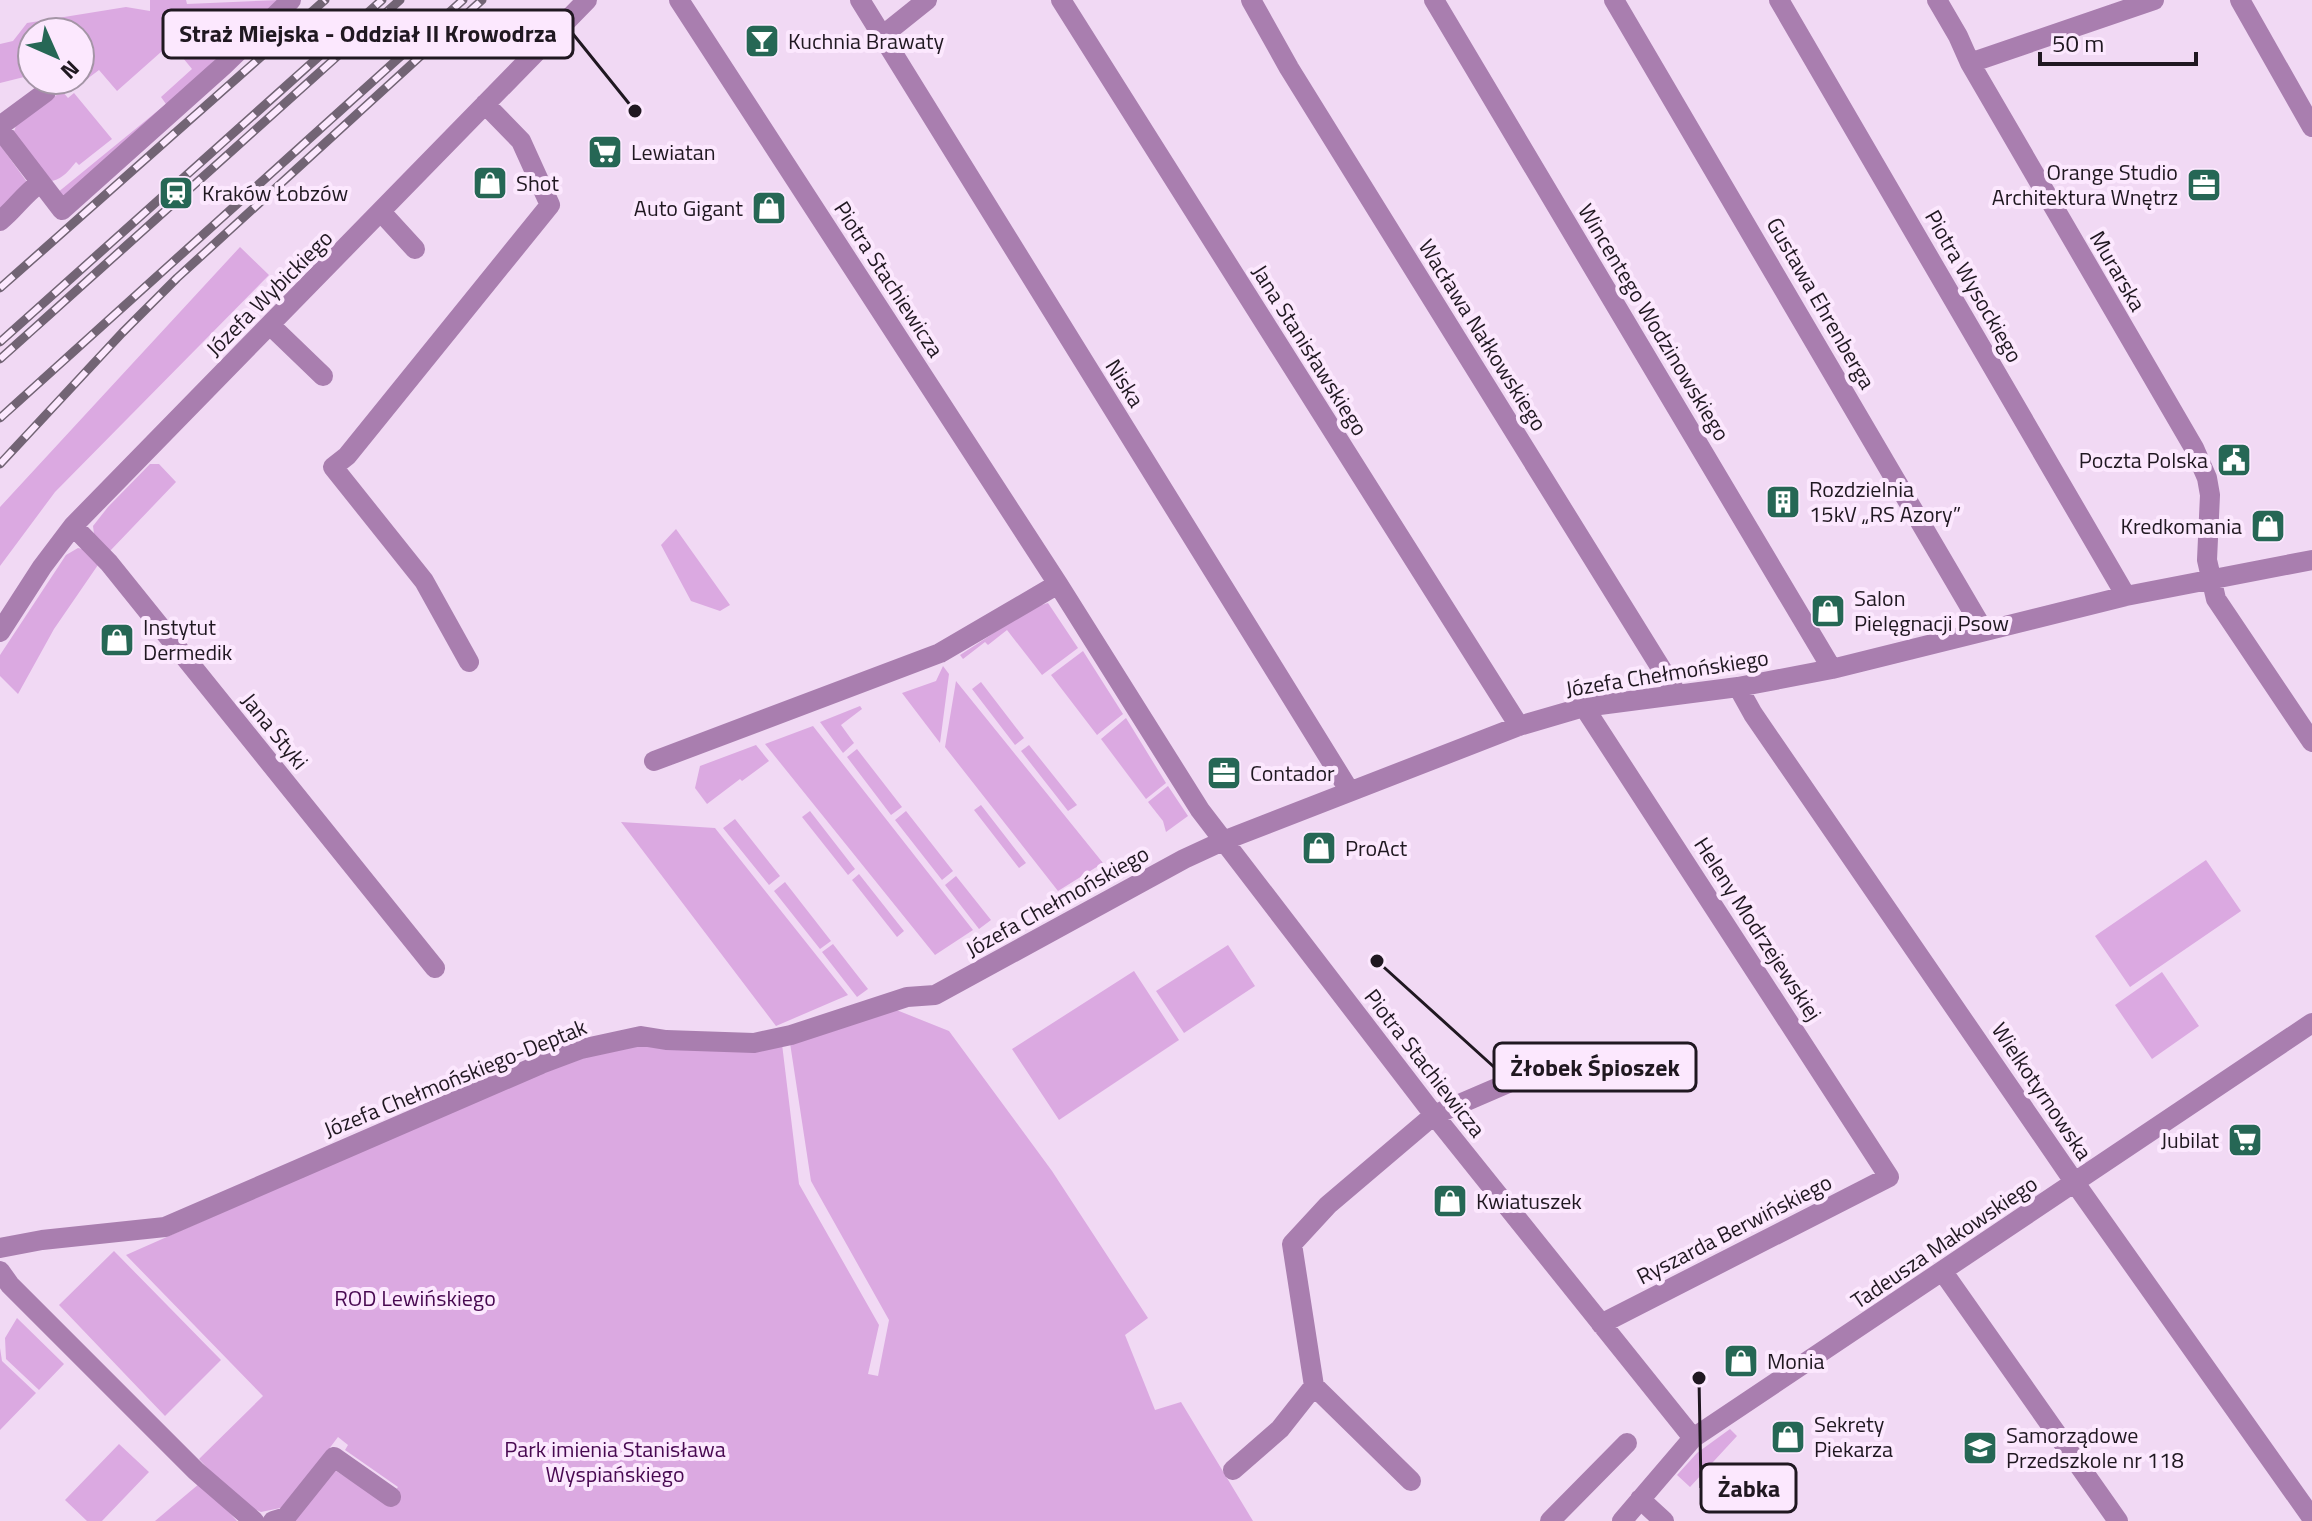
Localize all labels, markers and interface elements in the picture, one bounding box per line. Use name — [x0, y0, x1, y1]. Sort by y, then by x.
callout: Straż Miejska - Oddział II Krowodrza — [163, 10, 573, 58]
text: Straż Miejska - Oddział II Krowodrza — [179, 15, 557, 51]
north arrow — [16, 16, 96, 96]
scale bar — [2040, 16, 2196, 66]
bar icon: Kuchnia Brawaty — [743, 22, 781, 60]
place label: Kuchnia Brawaty — [788, 24, 944, 58]
text: 50 m — [2052, 25, 2104, 61]
text: N — [53, 53, 88, 88]
supermarket icon: Lewiatan — [586, 133, 624, 171]
place label: Lewiatan — [631, 135, 716, 169]
place label: Orange Studio Architektura Wnętrz — [1992, 155, 2178, 214]
shop icon: Shot — [471, 164, 509, 202]
place label: Shot — [516, 166, 559, 200]
office icon: Orange Studio Architektura Wnętrz — [2185, 166, 2223, 204]
station icon: Kraków Łobzów — [157, 174, 195, 212]
place label: Kraków Łobzów — [202, 176, 349, 210]
shop icon: Auto Gigant — [750, 189, 788, 227]
place label: Auto Gigant — [634, 191, 743, 225]
street label: Piotra Stachiewicza — [826, 194, 952, 364]
street label: Wincentego Wodzinowskiego — [1569, 197, 1739, 447]
street label: Piotra Wysockiego — [1916, 203, 2032, 369]
street label: Gustawa Ehrenberga — [1758, 211, 1884, 395]
street label: Józefa Wybickiego — [198, 222, 340, 364]
street label: Murarska — [2081, 224, 2155, 318]
street label: Wacława Nałkowskiego — [1410, 232, 1556, 438]
street label: Jana Stanisławskiego — [1244, 258, 1376, 442]
street label: Niska — [1097, 352, 1153, 414]
public building icon: Poczta Polska — [2215, 441, 2253, 479]
place label: Poczta Polska — [2079, 443, 2208, 477]
place label: Rozdzielnia 15kV „RS Azory” — [1809, 472, 1961, 531]
building icon: Rozdzielnia 15kV „RS Azory” — [1764, 483, 1802, 521]
shop icon: Kredkomania — [2249, 507, 2287, 545]
place label: Kredkomania — [2120, 509, 2242, 543]
place label: Salon Pielęgnacji Psow — [1854, 581, 2009, 640]
shop icon: Salon Pielęgnacji Psow — [1809, 592, 1847, 630]
place label: Instytut Dermedik — [143, 610, 233, 669]
shop icon: Instytut Dermedik — [98, 621, 136, 659]
street label: Józefa Chełmońskiego — [1563, 640, 1771, 706]
street label: Jana Styki — [233, 685, 317, 777]
office icon: Contador — [1205, 754, 1243, 792]
place label: Contador — [1250, 756, 1335, 790]
shop icon: ProAct — [1300, 829, 1338, 867]
street label: Heleny Modrzejewskiej — [1686, 830, 1830, 1028]
place label: ProAct — [1345, 831, 1407, 865]
street label: Józefa Chełmońskiego — [959, 836, 1155, 966]
street label: Piotra Stachiewicza — [1356, 981, 1494, 1145]
street label: Józefa Chełmońskiego-Deptak — [318, 1009, 592, 1146]
street label: Wielkotyrnowska — [1983, 1015, 2101, 1167]
callout: Żłobek Śpioszek — [1494, 1043, 1696, 1091]
text: Żłobek Śpioszek — [1510, 1049, 1680, 1085]
supermarket icon: Jubilat — [2226, 1121, 2264, 1159]
place label: Jubilat — [2161, 1123, 2219, 1157]
street label: Ryszarda Berwińskiego — [1630, 1165, 1838, 1293]
street label: Tadeusza Makowskiego — [1844, 1167, 2044, 1317]
shop icon: Kwiatuszek — [1431, 1182, 1469, 1220]
place label: Kwiatuszek — [1476, 1184, 1582, 1218]
park label: ROD Lewińskiego — [334, 1281, 496, 1315]
shop icon: Monia — [1722, 1342, 1760, 1380]
place label: Monia — [1767, 1344, 1825, 1378]
place label: Sekrety Piekarza — [1814, 1407, 1893, 1466]
shop icon: Sekrety Piekarza — [1769, 1418, 1807, 1456]
place label: Samorządowe Przedszkole nr 118 — [2006, 1418, 2184, 1477]
school or university icon: Samorządowe Przedszkole nr 118 — [1961, 1429, 1999, 1467]
park label: Park imienia Stanisława Wyspiańskiego — [504, 1432, 726, 1491]
callout: Żabka — [1701, 1464, 1796, 1512]
text: Żabka — [1718, 1470, 1780, 1506]

